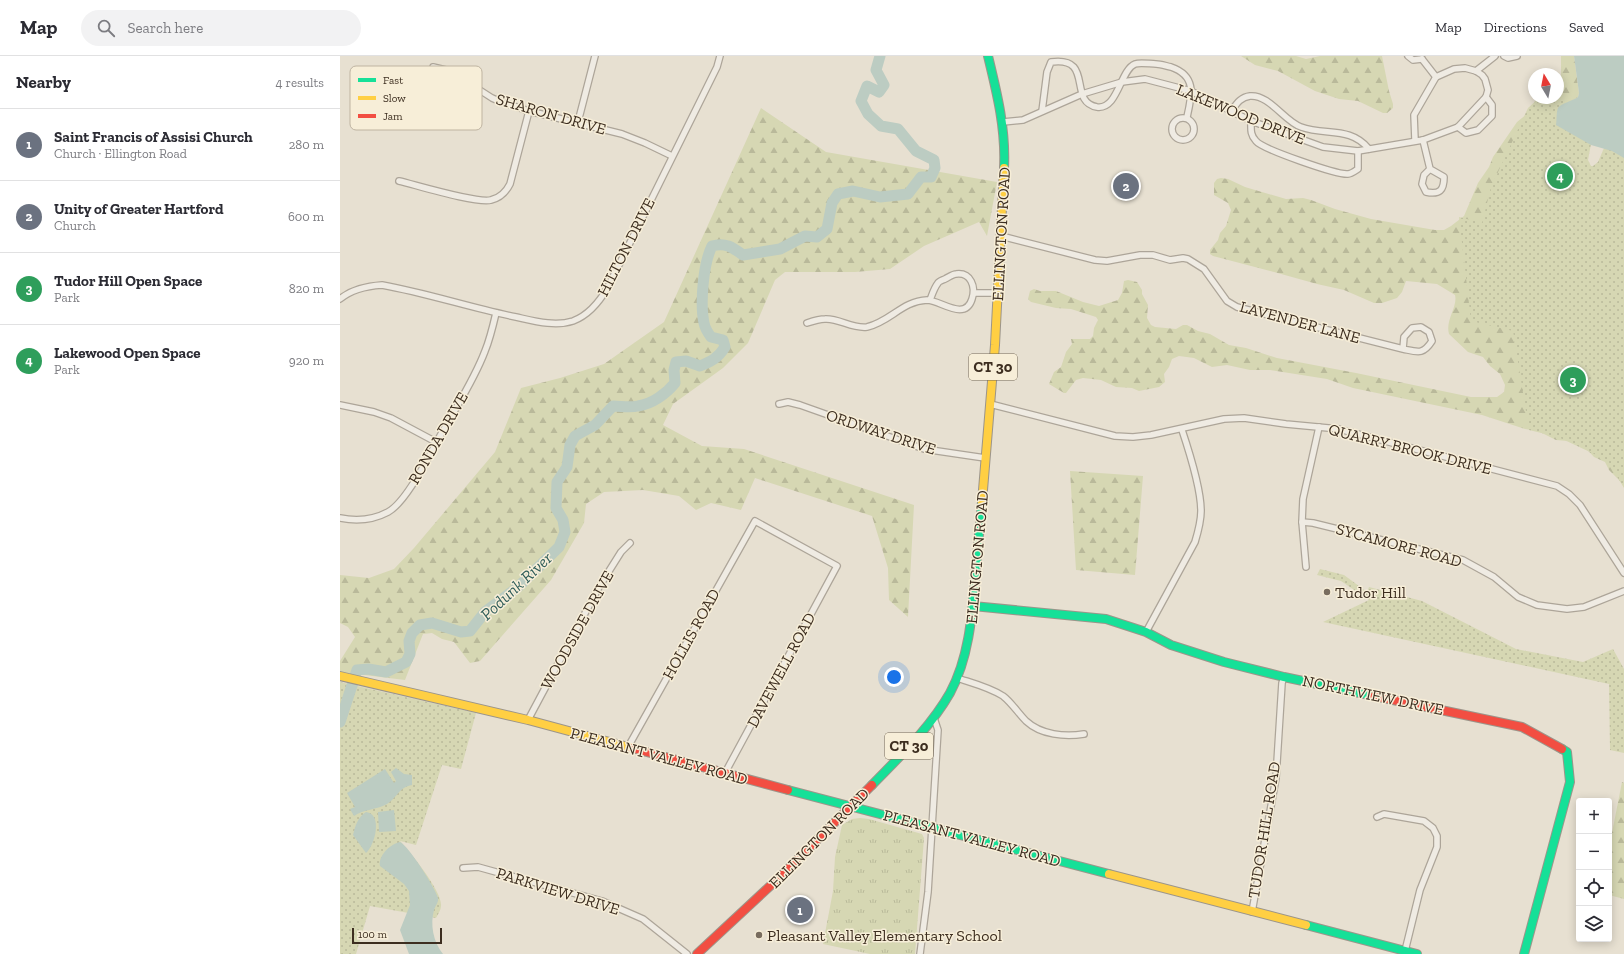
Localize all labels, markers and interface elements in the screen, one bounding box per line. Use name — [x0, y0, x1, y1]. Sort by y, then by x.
search box — [81, 10, 361, 46]
text: Map — [20, 16, 57, 39]
icon: search — [95, 17, 117, 39]
text: Search here — [127, 19, 203, 37]
text: Map — [1435, 19, 1462, 36]
text: Directions — [1484, 19, 1547, 36]
text: Saved — [1569, 19, 1604, 36]
legend — [350, 66, 482, 130]
north arrow — [1528, 68, 1564, 104]
text: Nearby — [16, 72, 71, 92]
text: Fast — [383, 74, 404, 87]
text: 4 results — [276, 75, 324, 90]
street label: LAKEWOOD DRIVE — [1174, 79, 1308, 149]
street label: SHARON DRIVE — [494, 89, 608, 139]
text: Slow — [383, 92, 406, 105]
text: Jam — [383, 110, 403, 123]
text: Saint Francis of Assisi Church — [54, 128, 253, 146]
text: 1 — [26, 137, 32, 152]
text: 280 m — [289, 137, 324, 152]
text: Church · Ellington Road — [54, 146, 187, 161]
pin: 4 — [1547, 161, 1573, 191]
street label: ELLINGTON ROAD — [988, 167, 1014, 301]
pin: 2 — [1113, 171, 1139, 201]
street label: HILTON DRIVE — [593, 195, 659, 299]
text: Unity of Greater Hartford — [54, 200, 224, 218]
text: 2 — [26, 209, 32, 224]
text: 600 m — [288, 209, 324, 224]
text: Church — [54, 218, 96, 233]
text: Tudor Hill Open Space — [54, 272, 202, 290]
text: 3 — [26, 281, 32, 296]
text: 820 m — [289, 281, 324, 296]
text: Park — [54, 290, 80, 305]
street label: LAVENDER LANE — [1238, 297, 1362, 347]
text: Lakewood Open Space — [54, 344, 201, 362]
text: 4 — [25, 353, 33, 368]
text: 920 m — [289, 353, 324, 368]
road number: CT 30 — [969, 354, 1017, 380]
text: Park — [54, 362, 80, 377]
pin: 3 — [1560, 365, 1586, 395]
street label: RONDA DRIVE — [404, 389, 472, 487]
street label: ORDWAY DRIVE — [824, 405, 938, 459]
street label: QUARRY BROOK DRIVE — [1327, 420, 1493, 478]
street label: ELLINGTON ROAD — [962, 489, 992, 625]
street label: SYCAMORE ROAD — [1334, 519, 1464, 571]
water label: Podunk River — [476, 548, 556, 624]
street label: WOODSIDE DRIVE — [537, 567, 617, 693]
place label: Tudor Hill — [1335, 583, 1406, 602]
street label: HOLLIS ROAD — [658, 585, 724, 683]
marker: Tudor Hill — [1322, 587, 1332, 597]
street label: DAVEWELL ROAD — [743, 609, 819, 731]
your location — [884, 667, 904, 687]
street label: NORTHVIEW DRIVE — [1301, 671, 1445, 719]
street label: PLEASANT VALLEY ROAD — [568, 723, 750, 789]
road number: CT 30 — [885, 733, 933, 759]
street label: TUDOR HILL ROAD — [1244, 760, 1284, 900]
street label: ELLINGTON ROAD — [765, 784, 873, 892]
map controls — [1576, 798, 1612, 942]
button: + — [1576, 798, 1612, 834]
street label: PLEASANT VALLEY ROAD — [881, 805, 1063, 871]
button: − — [1576, 834, 1612, 870]
street label: PARKVIEW DRIVE — [494, 863, 622, 919]
button: locate — [1576, 870, 1612, 906]
pin: 1 — [787, 895, 813, 925]
button: layers — [1576, 906, 1612, 942]
scale bar — [352, 926, 442, 945]
place label: Pleasant Valley Elementary School — [767, 926, 1002, 945]
text: 100 m — [358, 928, 387, 941]
marker: Pleasant Valley Elementary School — [754, 930, 764, 940]

